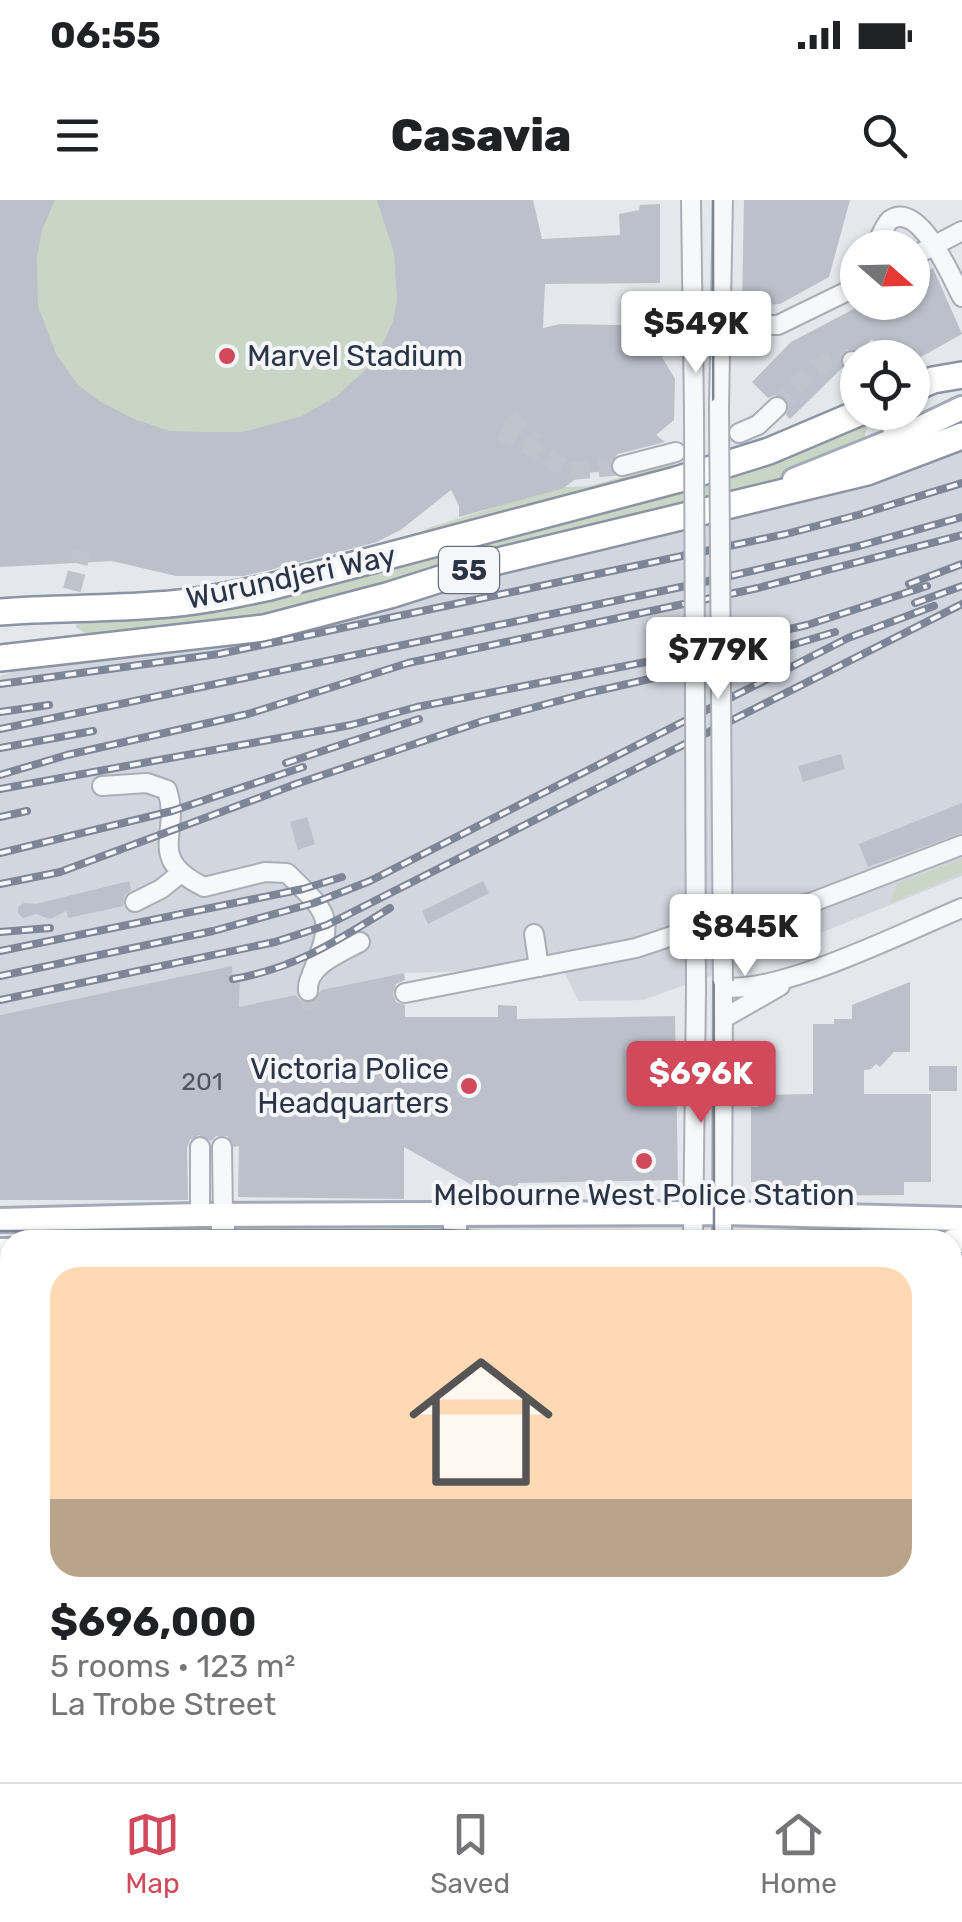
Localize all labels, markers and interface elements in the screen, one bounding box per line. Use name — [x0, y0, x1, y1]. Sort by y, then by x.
text: 06:55 — [50, 12, 161, 58]
icon: menu — [50, 108, 105, 163]
icon: search — [857, 108, 912, 163]
text: Casavia — [391, 109, 571, 162]
north arrow — [840, 230, 930, 320]
map controls — [840, 230, 930, 430]
pin: $549K — [626, 291, 766, 376]
text: $549K — [643, 304, 749, 342]
place label: Marvel Stadium — [247, 338, 463, 374]
button: locate — [840, 340, 930, 430]
marker: Marvel Stadium — [216, 345, 238, 367]
street label: Wurundjeri Way — [183, 537, 399, 617]
road number: 55 — [439, 547, 499, 593]
pin: $779K — [648, 617, 788, 702]
text: $779K — [668, 630, 768, 668]
pin: $845K — [675, 894, 815, 979]
text: $845K — [692, 907, 798, 945]
pin: $696K — [631, 1041, 771, 1126]
place label: Victoria Police Headquarters — [250, 1051, 449, 1121]
text: $696K — [649, 1054, 753, 1092]
house number: 201 — [181, 1067, 223, 1096]
marker: Victoria Police Headquarters — [458, 1075, 480, 1097]
marker: Melbourne West Police Station — [633, 1150, 655, 1172]
place label: Melbourne West Police Station — [433, 1177, 855, 1213]
icon: home — [391, 1332, 571, 1512]
text: $696,000 — [50, 1597, 257, 1647]
text: 5 rooms · 123 m² — [50, 1647, 295, 1685]
text: La Trobe Street — [50, 1685, 276, 1723]
tab: Map — [125, 1807, 180, 1900]
tab: Saved — [430, 1807, 510, 1900]
tab: Home — [760, 1807, 837, 1900]

